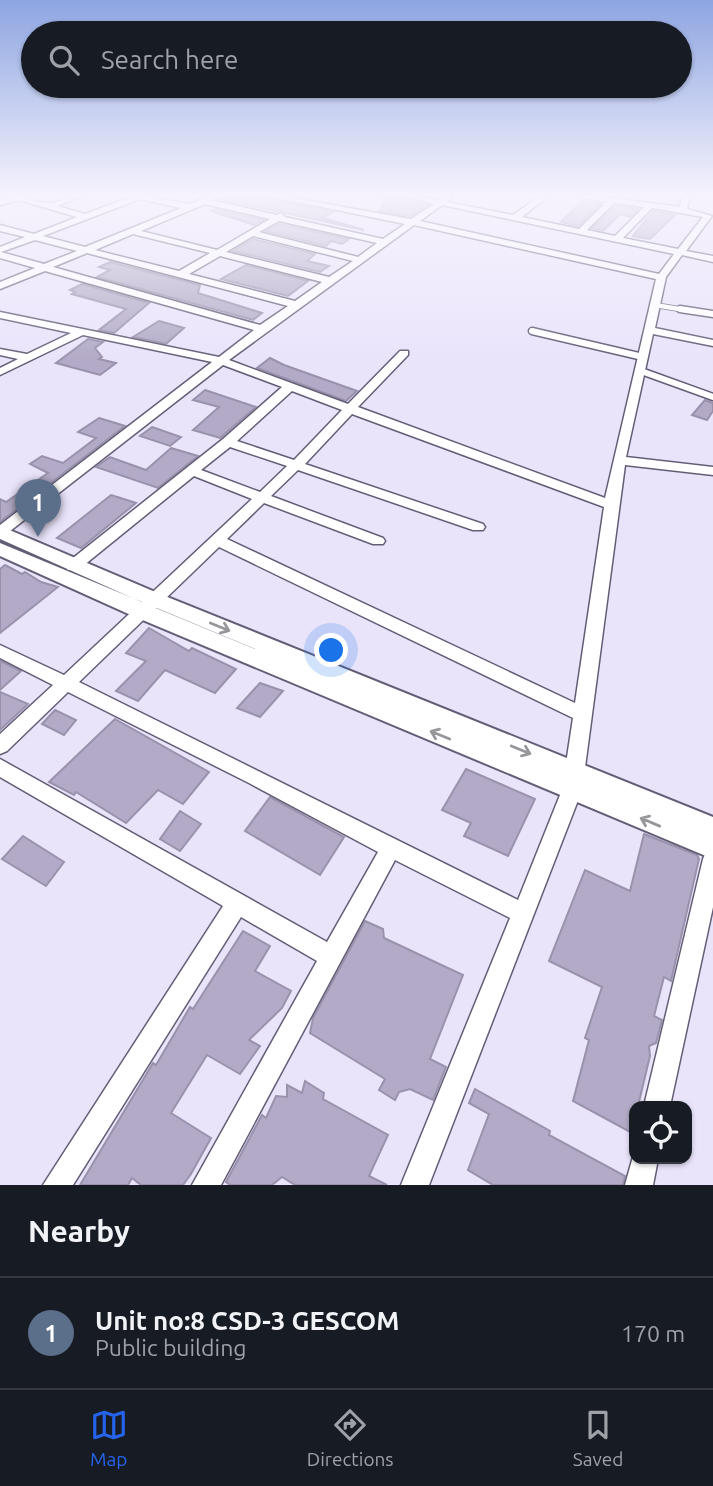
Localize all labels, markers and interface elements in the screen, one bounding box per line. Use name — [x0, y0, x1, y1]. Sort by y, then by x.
search box — [21, 21, 692, 98]
icon: search — [45, 41, 83, 79]
text: Search here — [101, 45, 238, 74]
pin: 1 — [15, 479, 61, 537]
one-way arrow — [209, 621, 230, 634]
your location — [314, 633, 348, 667]
one-way arrow — [429, 728, 451, 741]
one-way arrow — [510, 744, 532, 757]
one-way arrow — [640, 815, 661, 828]
map controls — [629, 1101, 692, 1164]
button: locate — [629, 1101, 692, 1164]
text: Nearby — [28, 1214, 130, 1248]
text: Unit no:8 CSD-3 GESCOM — [95, 1306, 399, 1335]
text: 1 — [45, 1321, 57, 1346]
text: 170 m — [621, 1321, 685, 1346]
text: Public building — [95, 1335, 247, 1360]
tab: Map — [90, 1406, 128, 1470]
tab: Directions — [307, 1406, 394, 1470]
tab: Saved — [573, 1406, 623, 1470]

